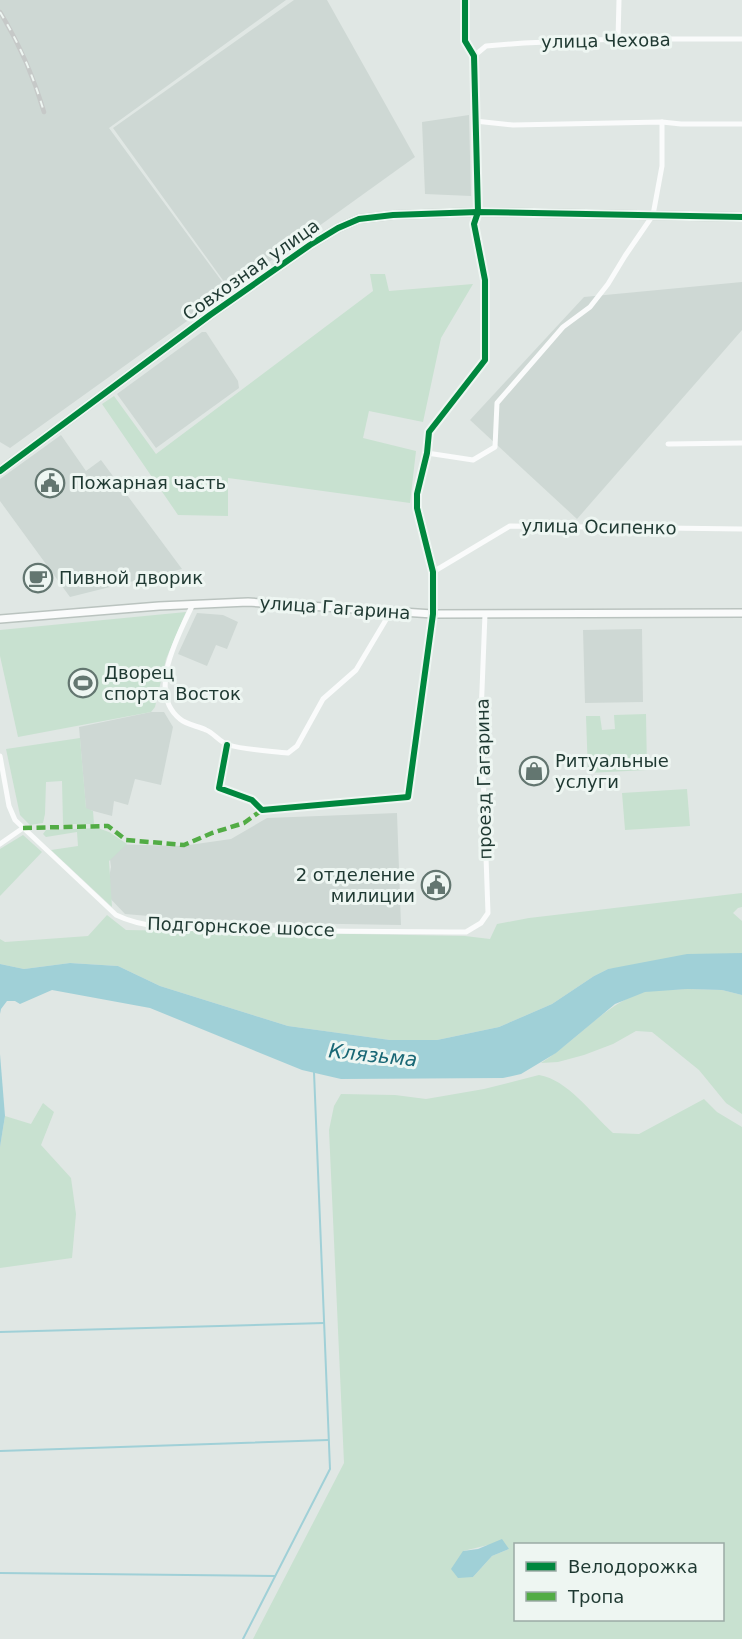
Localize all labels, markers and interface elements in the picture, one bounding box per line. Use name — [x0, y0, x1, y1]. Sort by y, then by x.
street label: улица Чехова — [541, 29, 671, 52]
street label: Совхозная улица — [178, 215, 323, 325]
public building icon: Пожарная часть — [34, 467, 66, 499]
place label: Пожарная часть — [71, 472, 226, 493]
street label: улица Осипенко — [521, 515, 677, 538]
cafe icon: Пивной дворик — [22, 562, 54, 594]
place label: Пивной дворик — [59, 567, 203, 588]
street label: улица Гагарина — [259, 592, 411, 623]
place label: Дворец спорта Восток — [104, 662, 241, 704]
sports icon: Дворец спорта Восток — [67, 667, 99, 699]
street label: проезд Гагарина — [472, 698, 495, 860]
place label: Ритуальные услуги — [555, 750, 669, 792]
shop icon: Ритуальные услуги — [518, 755, 550, 787]
place label: 2 отделение милиции — [296, 864, 415, 906]
public building icon: 2 отделение милиции — [420, 869, 452, 901]
street label: Подгорнское шоссе — [147, 913, 335, 940]
water label: Клязьма — [328, 1038, 418, 1072]
legend — [514, 1543, 724, 1621]
text: Велодорожка — [568, 1556, 698, 1577]
text: Тропа — [567, 1586, 624, 1607]

